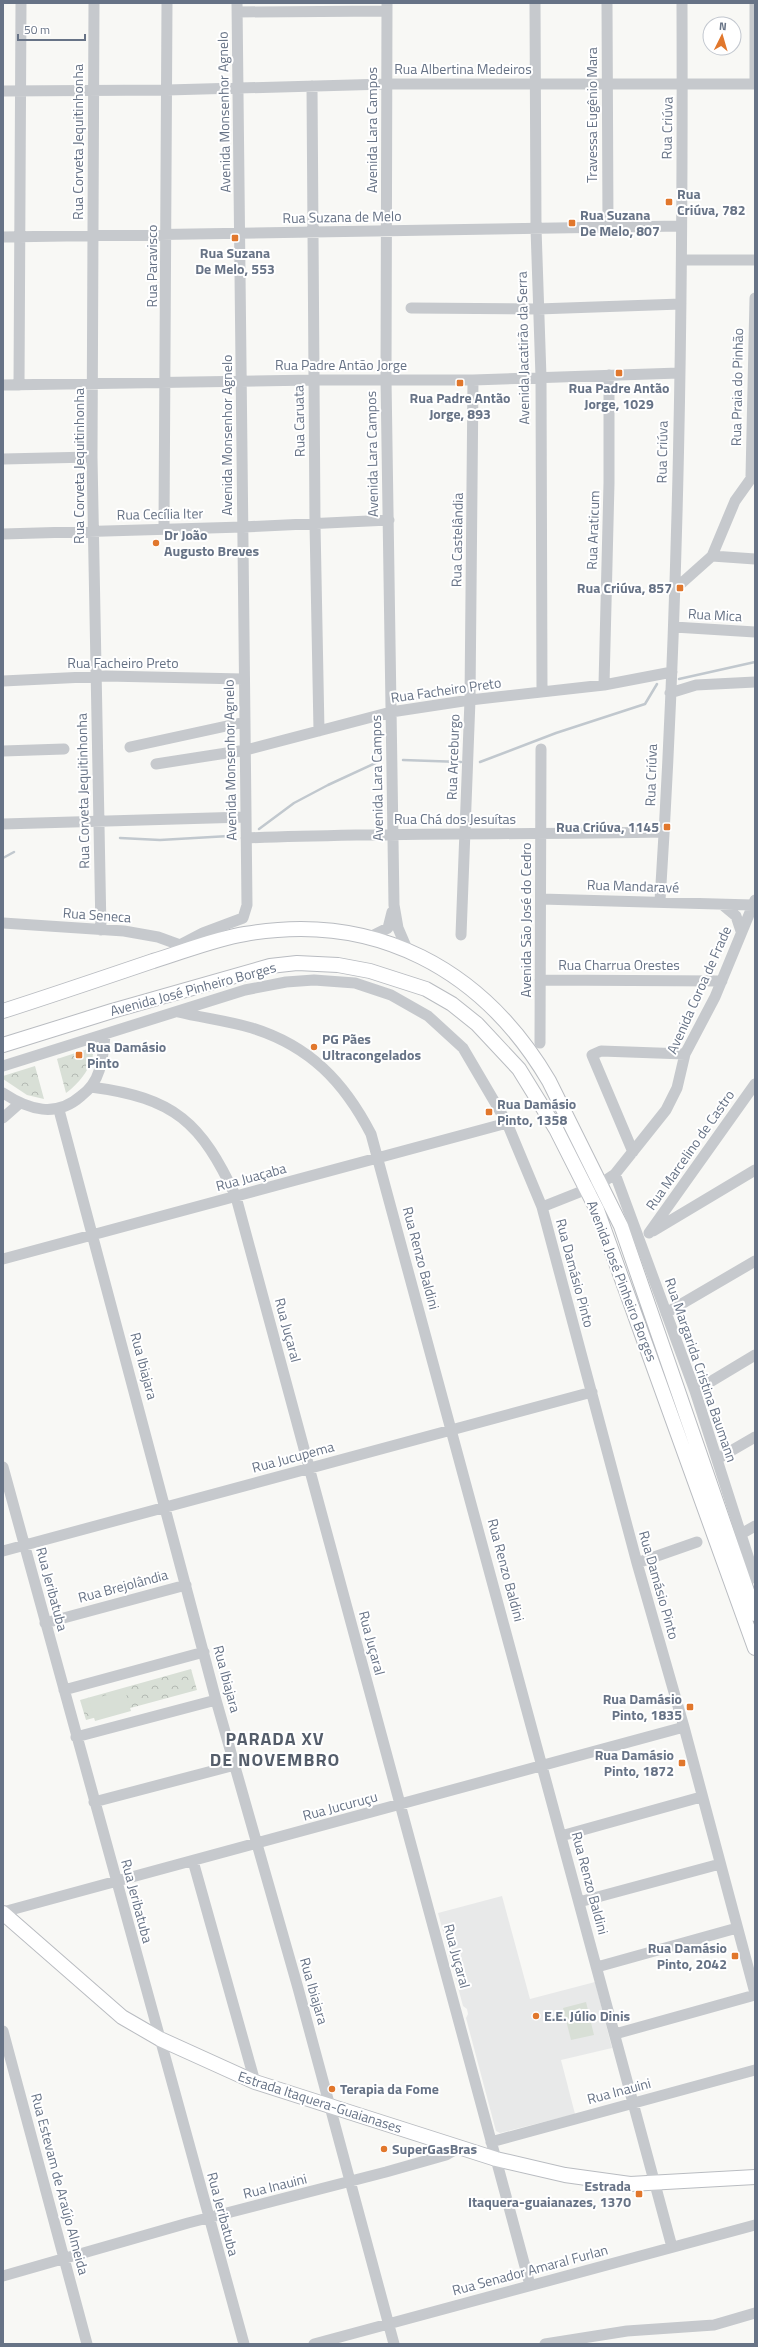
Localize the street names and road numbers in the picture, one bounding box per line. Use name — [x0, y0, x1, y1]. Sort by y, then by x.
street label: Avenida Monsenhor Agnelo — [212, 31, 235, 193]
street label: Travessa Eugênio Mara — [581, 47, 602, 183]
street label: Rua Albertina Medeiros — [394, 58, 532, 79]
street label: Rua Corveta Jequitinhonha — [67, 64, 88, 220]
street label: Avenida Lara Campos — [361, 67, 382, 193]
street label: Rua Criúva — [655, 96, 678, 159]
street label: Rua Suzana de Melo — [282, 205, 402, 228]
street label: Rua Paravisco — [141, 225, 162, 307]
street label: Avenida Jacatirão da Serra — [511, 271, 534, 425]
street label: Rua Praia do Pinhão — [725, 328, 748, 446]
street label: Avenida Monsenhor Agnelo — [216, 354, 237, 516]
street label: Rua Padre Antão Jorge — [275, 354, 407, 375]
street label: Rua Caruata — [287, 385, 310, 457]
street label: Rua Corveta Jequitinhonha — [68, 388, 89, 544]
street label: Avenida Lara Campos — [360, 391, 383, 517]
street label: Rua Criúva — [650, 420, 673, 483]
street label: Rua Araticum — [581, 490, 604, 570]
street label: Rua Castelândia — [445, 493, 468, 587]
street label: Rua Cecília Iter — [117, 502, 204, 525]
street label: Rua Mica — [687, 603, 743, 626]
street label: Rua Facheiro Preto — [67, 652, 179, 673]
street label: Rua Facheiro Preto — [389, 671, 503, 708]
street label: Avenida Monsenhor Agnelo — [218, 679, 241, 841]
street label: Rua Corveta Jequitinhonha — [71, 713, 94, 869]
street label: Rua Arceburgo — [440, 713, 465, 801]
street label: Avenida Lara Campos — [365, 715, 388, 841]
street label: Rua Criúva — [639, 743, 662, 807]
street label: Rua Chá dos Jesuítas — [394, 808, 516, 829]
street label: Avenida São José do Cedro — [515, 843, 536, 997]
street label: Rua Mandaravé — [587, 873, 680, 898]
street label: Rua Seneca — [62, 902, 132, 927]
street label: Avenida Coroa de Frade — [661, 923, 736, 1057]
street label: Rua Charrua Orestes — [558, 954, 680, 975]
street label: Avenida José Pinheiro Borges — [107, 956, 278, 1021]
street label: Rua Marcelino de Castro — [640, 1085, 739, 1214]
street label: Rua Juaçaba — [213, 1157, 288, 1196]
street label: Avenida José Pinheiro Borges — [582, 1197, 663, 1364]
street label: Rua Renzo Baldini — [398, 1204, 445, 1312]
street label: Rua Damásio Pinto — [551, 1216, 600, 1330]
street label: Rua Margarida Cristina Baumann — [660, 1275, 743, 1465]
street label: Rua Juçaral — [270, 1295, 307, 1364]
street label: Rua Ibiajara — [125, 1330, 164, 1402]
street label: Rua Jucupema — [249, 1435, 336, 1478]
street label: Rua Renzo Baldini — [483, 1516, 530, 1624]
street label: Rua Damásio Pinto — [634, 1528, 685, 1642]
street label: Rua Jeribatuba — [31, 1545, 74, 1633]
street label: Rua Brejolândia — [76, 1563, 170, 1608]
street label: Rua Juçaral — [354, 1608, 391, 1677]
street label: Rua Ibiajara — [208, 1643, 247, 1715]
street label: Rua Jucuruçu — [300, 1785, 380, 1826]
street label: Rua Renzo Baldini — [567, 1829, 614, 1937]
street label: Rua Jeribatuba — [116, 1857, 159, 1945]
street label: Rua Juçaral — [439, 1921, 476, 1990]
street label: Rua Ibiajara — [295, 1955, 334, 2027]
street label: Estrada Itaquera-Guaianases — [235, 2065, 405, 2138]
street label: Rua Inauini — [585, 2072, 653, 2109]
street label: Rua Estevam de Araújo Almeida — [26, 2091, 95, 2277]
street label: Rua Inauini — [241, 2167, 309, 2204]
street label: Rua Jeribatuba — [202, 2170, 245, 2258]
street label: Rua Senador Amaral Furlan — [450, 2239, 610, 2300]

